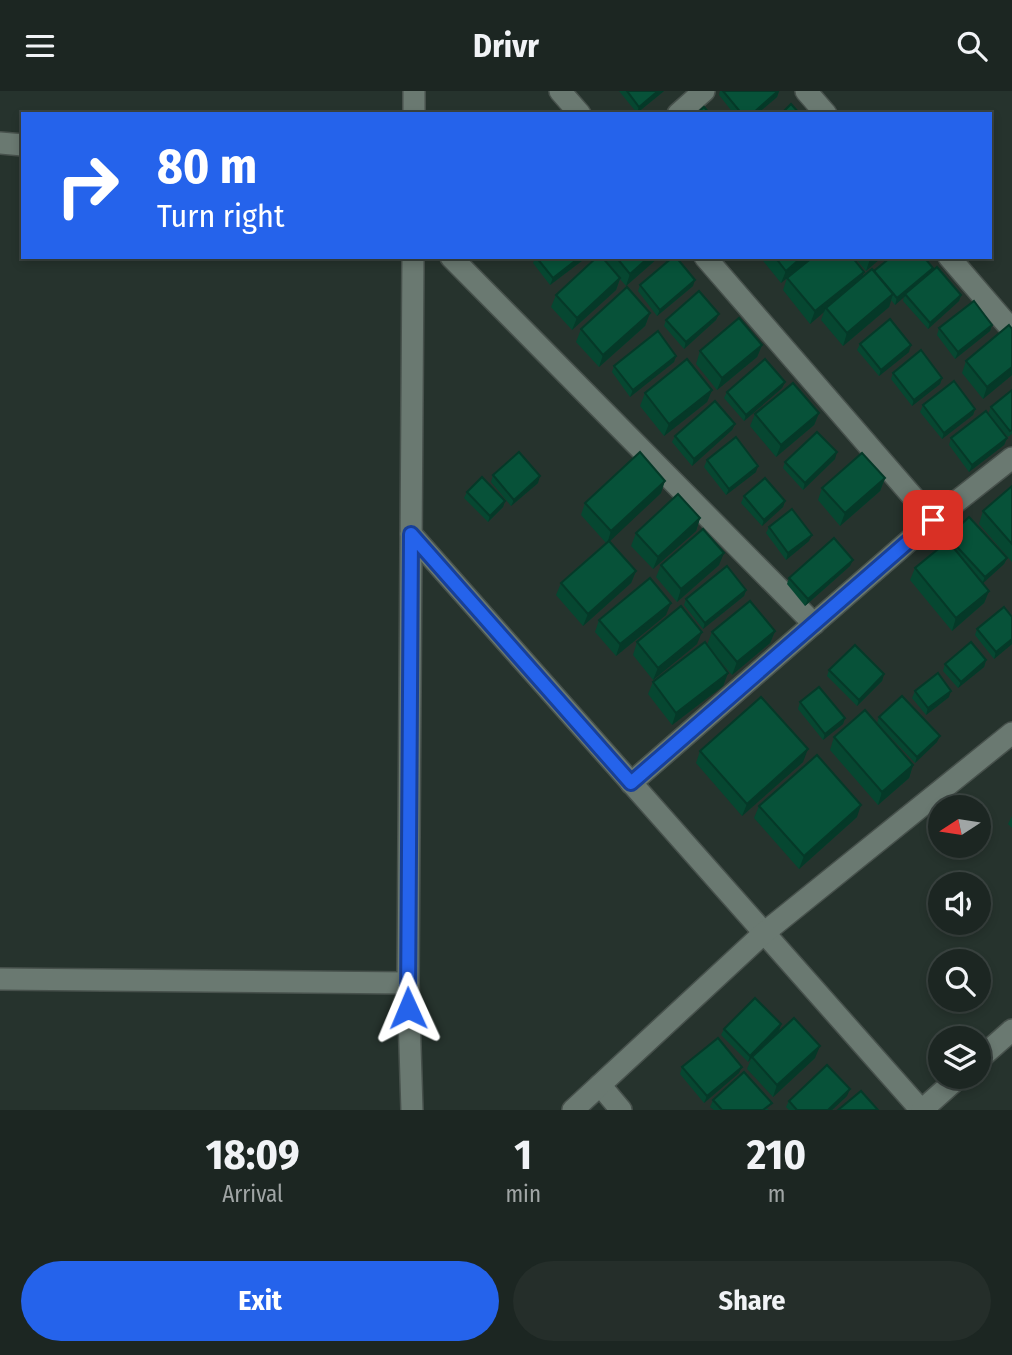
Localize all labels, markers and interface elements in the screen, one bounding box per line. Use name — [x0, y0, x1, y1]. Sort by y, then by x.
icon: menu — [21, 27, 59, 65]
text: Drivr — [473, 27, 539, 65]
icon: search — [953, 27, 991, 65]
text: 80 m — [157, 137, 257, 196]
icon: right — [42, 140, 133, 231]
text: Turn right — [157, 197, 284, 235]
pin — [903, 490, 963, 550]
icon: arrive — [914, 501, 952, 539]
north arrow — [928, 795, 990, 857]
map controls — [928, 795, 991, 1089]
button: sound — [928, 872, 991, 935]
button: search — [928, 949, 991, 1012]
position arrow — [371, 971, 445, 1045]
button: layers — [928, 1026, 991, 1089]
text: 18:09 — [206, 1130, 300, 1180]
text: 1 — [514, 1130, 532, 1180]
text: 210 — [747, 1130, 806, 1180]
text: Arrival — [222, 1180, 283, 1208]
text: min — [505, 1180, 541, 1208]
text: m — [768, 1180, 785, 1208]
button: Exit — [21, 1261, 499, 1341]
button: Share — [513, 1261, 991, 1341]

